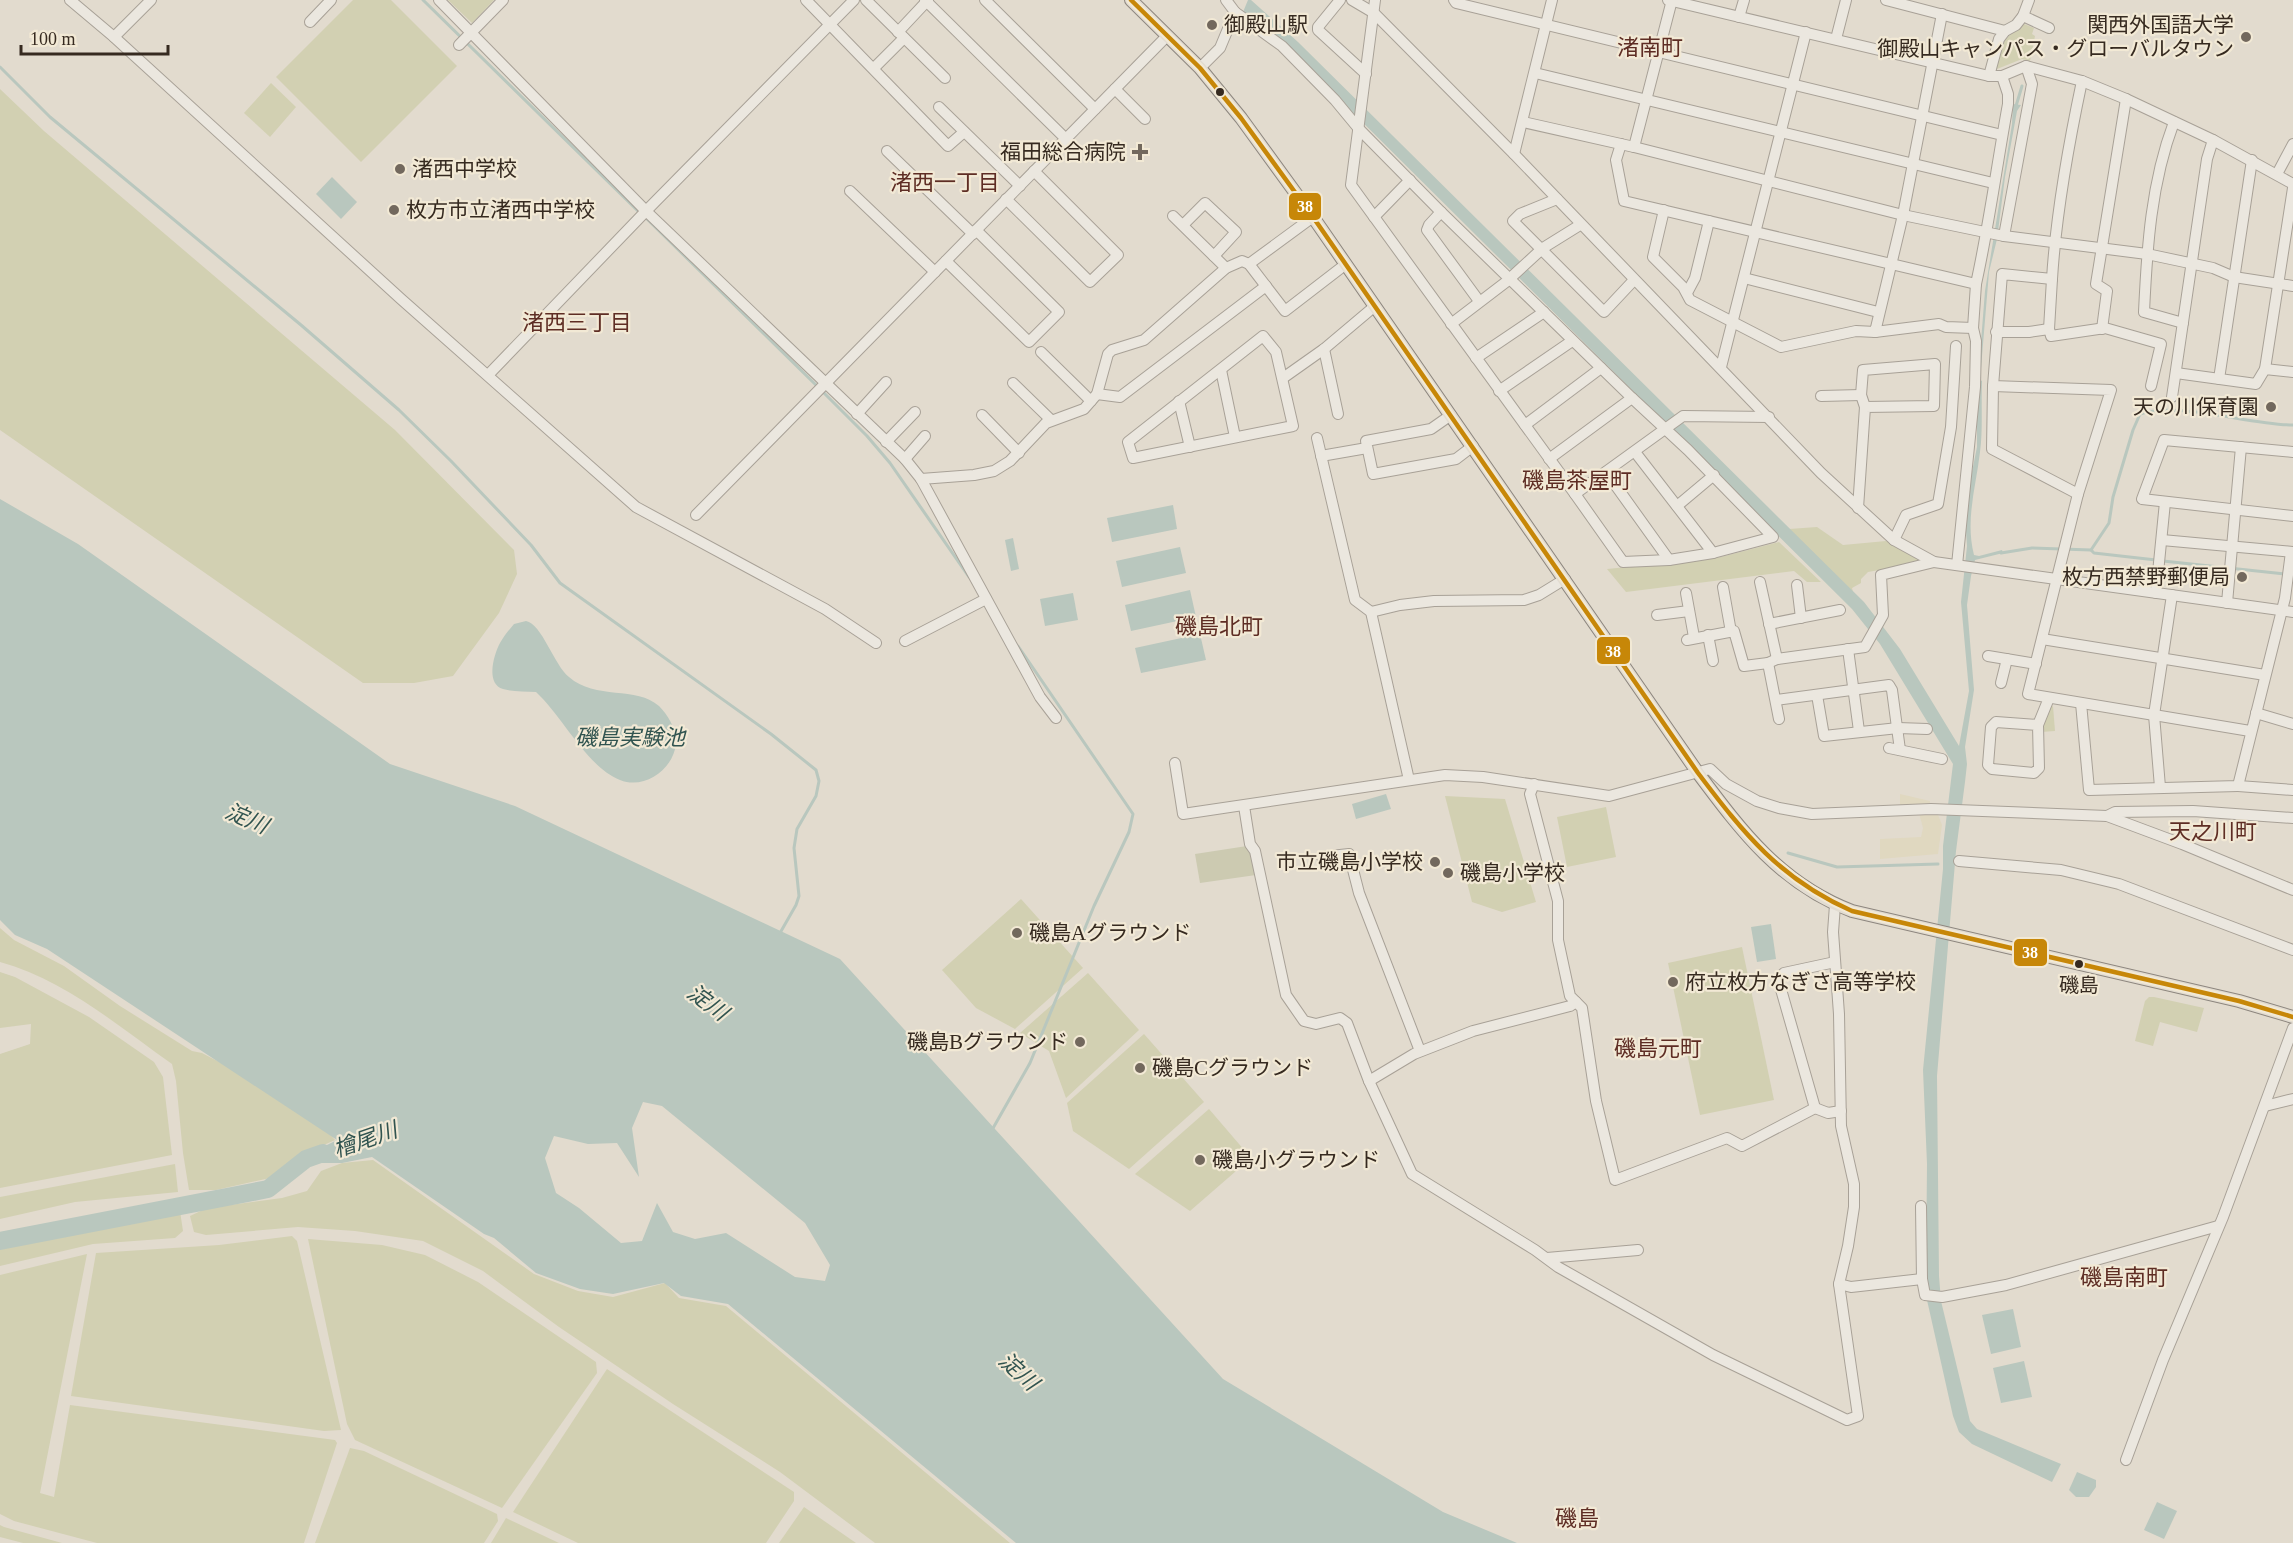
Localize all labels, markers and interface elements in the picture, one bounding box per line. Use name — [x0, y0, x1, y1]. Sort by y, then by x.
place label: 御殿山駅 — [1224, 13, 1308, 37]
place label: 関西外国語大学 御殿山キャンパス・グローバルタウン — [1877, 13, 2234, 61]
scale bar — [21, 18, 168, 56]
marker: 御殿山駅 — [1205, 18, 1219, 32]
text: 100 m — [30, 29, 76, 49]
marker: 関西外国語大学 御殿山キャンパス・グローバルタウン — [2239, 30, 2253, 44]
district label: 渚南町 — [1617, 35, 1683, 60]
unlabelled marker — [1214, 86, 1226, 98]
place label: 福田総合病院 — [1000, 140, 1126, 164]
marker: 福田総合病院 — [1131, 143, 1149, 161]
place label: 渚西中学校 — [412, 157, 517, 181]
marker: 渚西中学校 — [393, 162, 407, 176]
district label: 渚西一丁目 — [890, 170, 1000, 195]
line badge: 38 — [1288, 192, 1322, 221]
place label: 枚方市立渚西中学校 — [406, 198, 595, 222]
text: 38 — [1297, 198, 1313, 215]
marker: 枚方市立渚西中学校 — [387, 203, 401, 217]
district label: 渚西三丁目 — [522, 310, 632, 335]
place label: 天の川保育園 — [2133, 395, 2259, 419]
marker: 天の川保育園 — [2264, 400, 2278, 414]
district label: 磯島茶屋町 — [1522, 468, 1632, 493]
place label: 枚方西禁野郵便局 — [2062, 565, 2230, 589]
marker: 枚方西禁野郵便局 — [2235, 570, 2249, 584]
district label: 磯島北町 — [1175, 614, 1263, 639]
line badge: 38 — [1596, 636, 1631, 665]
text: 38 — [1605, 643, 1621, 660]
water label: 磯島実験池 — [575, 725, 687, 750]
water label: 淀川 — [222, 798, 274, 839]
district label: 天之川町 — [2169, 819, 2257, 844]
place label: 市立磯島小学校 — [1276, 850, 1423, 874]
marker: 市立磯島小学校 — [1428, 855, 1442, 869]
place label: 磯島小学校 — [1460, 861, 1565, 885]
marker: 磯島小学校 — [1441, 866, 1455, 880]
place label: 磯島Aグラウンド — [1029, 921, 1191, 945]
marker: 磯島Aグラウンド — [1010, 926, 1024, 940]
line badge: 38 — [2013, 938, 2048, 967]
text: 38 — [2022, 944, 2038, 961]
marker: 磯島 — [2073, 958, 2085, 970]
place label: 府立枚方なぎさ高等学校 — [1685, 970, 1916, 994]
place label: 磯島 — [2059, 974, 2099, 996]
marker: 府立枚方なぎさ高等学校 — [1666, 975, 1680, 989]
water label: 淀川 — [683, 979, 734, 1027]
place label: 磯島Bグラウンド — [907, 1030, 1068, 1054]
marker: 磯島Bグラウンド — [1073, 1035, 1087, 1049]
district label: 磯島元町 — [1614, 1036, 1702, 1061]
place label: 磯島Cグラウンド — [1152, 1056, 1313, 1080]
marker: 磯島Cグラウンド — [1133, 1061, 1147, 1075]
water label: 檜尾川 — [330, 1116, 402, 1162]
place label: 磯島小グラウンド — [1212, 1148, 1380, 1172]
marker: 磯島小グラウンド — [1193, 1153, 1207, 1167]
district label: 磯島南町 — [2080, 1265, 2168, 1290]
water label: 淀川 — [994, 1347, 1045, 1397]
district label: 磯島 — [1555, 1506, 1599, 1531]

